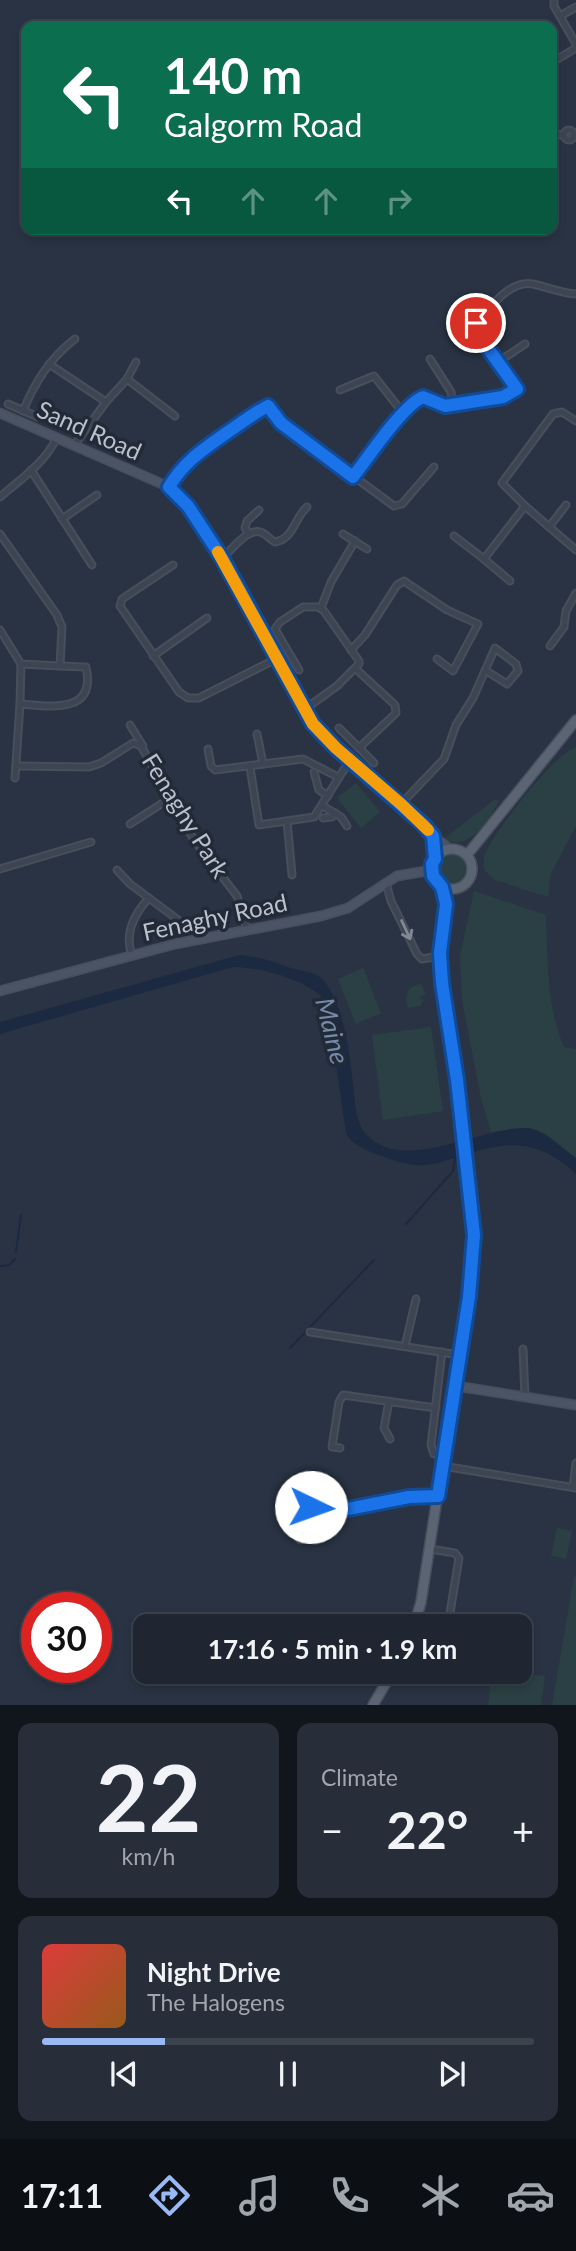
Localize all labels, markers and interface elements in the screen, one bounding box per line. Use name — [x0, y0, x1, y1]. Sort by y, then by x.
text: 140 m — [164, 46, 302, 104]
icon: left — [49, 49, 140, 140]
text: Galgorm Road — [164, 105, 362, 144]
icon: left — [161, 182, 199, 220]
icon: ahead — [234, 182, 272, 220]
icon: ahead — [307, 182, 345, 220]
icon: right — [380, 182, 418, 220]
pin — [446, 293, 506, 353]
icon: arrive — [457, 304, 495, 342]
street label: Sand Road — [33, 394, 146, 465]
street label: Fenaghy Park — [137, 748, 236, 883]
street label: Fenaghy Road — [140, 887, 290, 946]
one-way arrow — [400, 919, 414, 940]
water label: Maine — [309, 994, 357, 1067]
position arrow — [274, 1470, 348, 1544]
speed limit sign: 30 — [21, 1592, 112, 1683]
text: 17:16 · 5 min · 1.9 km — [208, 1633, 457, 1665]
text: 22 — [96, 1742, 201, 1851]
text: Climate — [321, 1763, 398, 1791]
text: 22° — [387, 1798, 468, 1860]
text: − — [321, 1807, 343, 1853]
text: + — [512, 1807, 534, 1853]
text: km/h — [122, 1842, 175, 1870]
text: Night Drive — [147, 1956, 281, 1988]
text: The Halogens — [147, 1988, 285, 2016]
icon: previous — [105, 2055, 143, 2093]
icon: pause — [269, 2055, 307, 2093]
icon: next — [433, 2055, 471, 2093]
icon: directions — [145, 2171, 194, 2220]
icon: music — [235, 2171, 284, 2220]
icon: phone — [325, 2171, 374, 2220]
icon: climate — [416, 2171, 465, 2220]
icon: car — [506, 2171, 555, 2220]
text: 17:11 — [21, 2176, 103, 2215]

